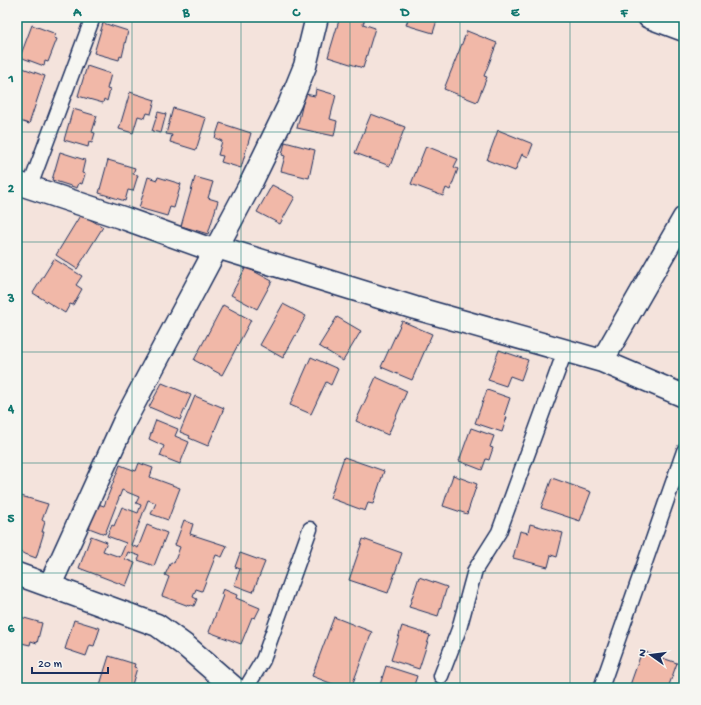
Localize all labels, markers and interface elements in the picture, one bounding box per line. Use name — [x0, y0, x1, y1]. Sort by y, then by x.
text: A — [72, 6, 82, 21]
text: B — [182, 6, 191, 21]
text: C — [291, 6, 301, 21]
text: D — [400, 6, 410, 21]
text: E — [511, 6, 520, 21]
text: F — [620, 6, 629, 21]
text: 1 — [7, 72, 14, 87]
text: 2 — [8, 182, 15, 197]
text: 3 — [7, 292, 15, 307]
text: 4 — [7, 402, 15, 417]
text: 5 — [8, 512, 15, 527]
text: 6 — [8, 622, 15, 637]
north arrow — [631, 635, 671, 675]
text: N — [637, 648, 650, 658]
scale bar — [32, 649, 108, 675]
text: 20 m — [38, 658, 63, 672]

